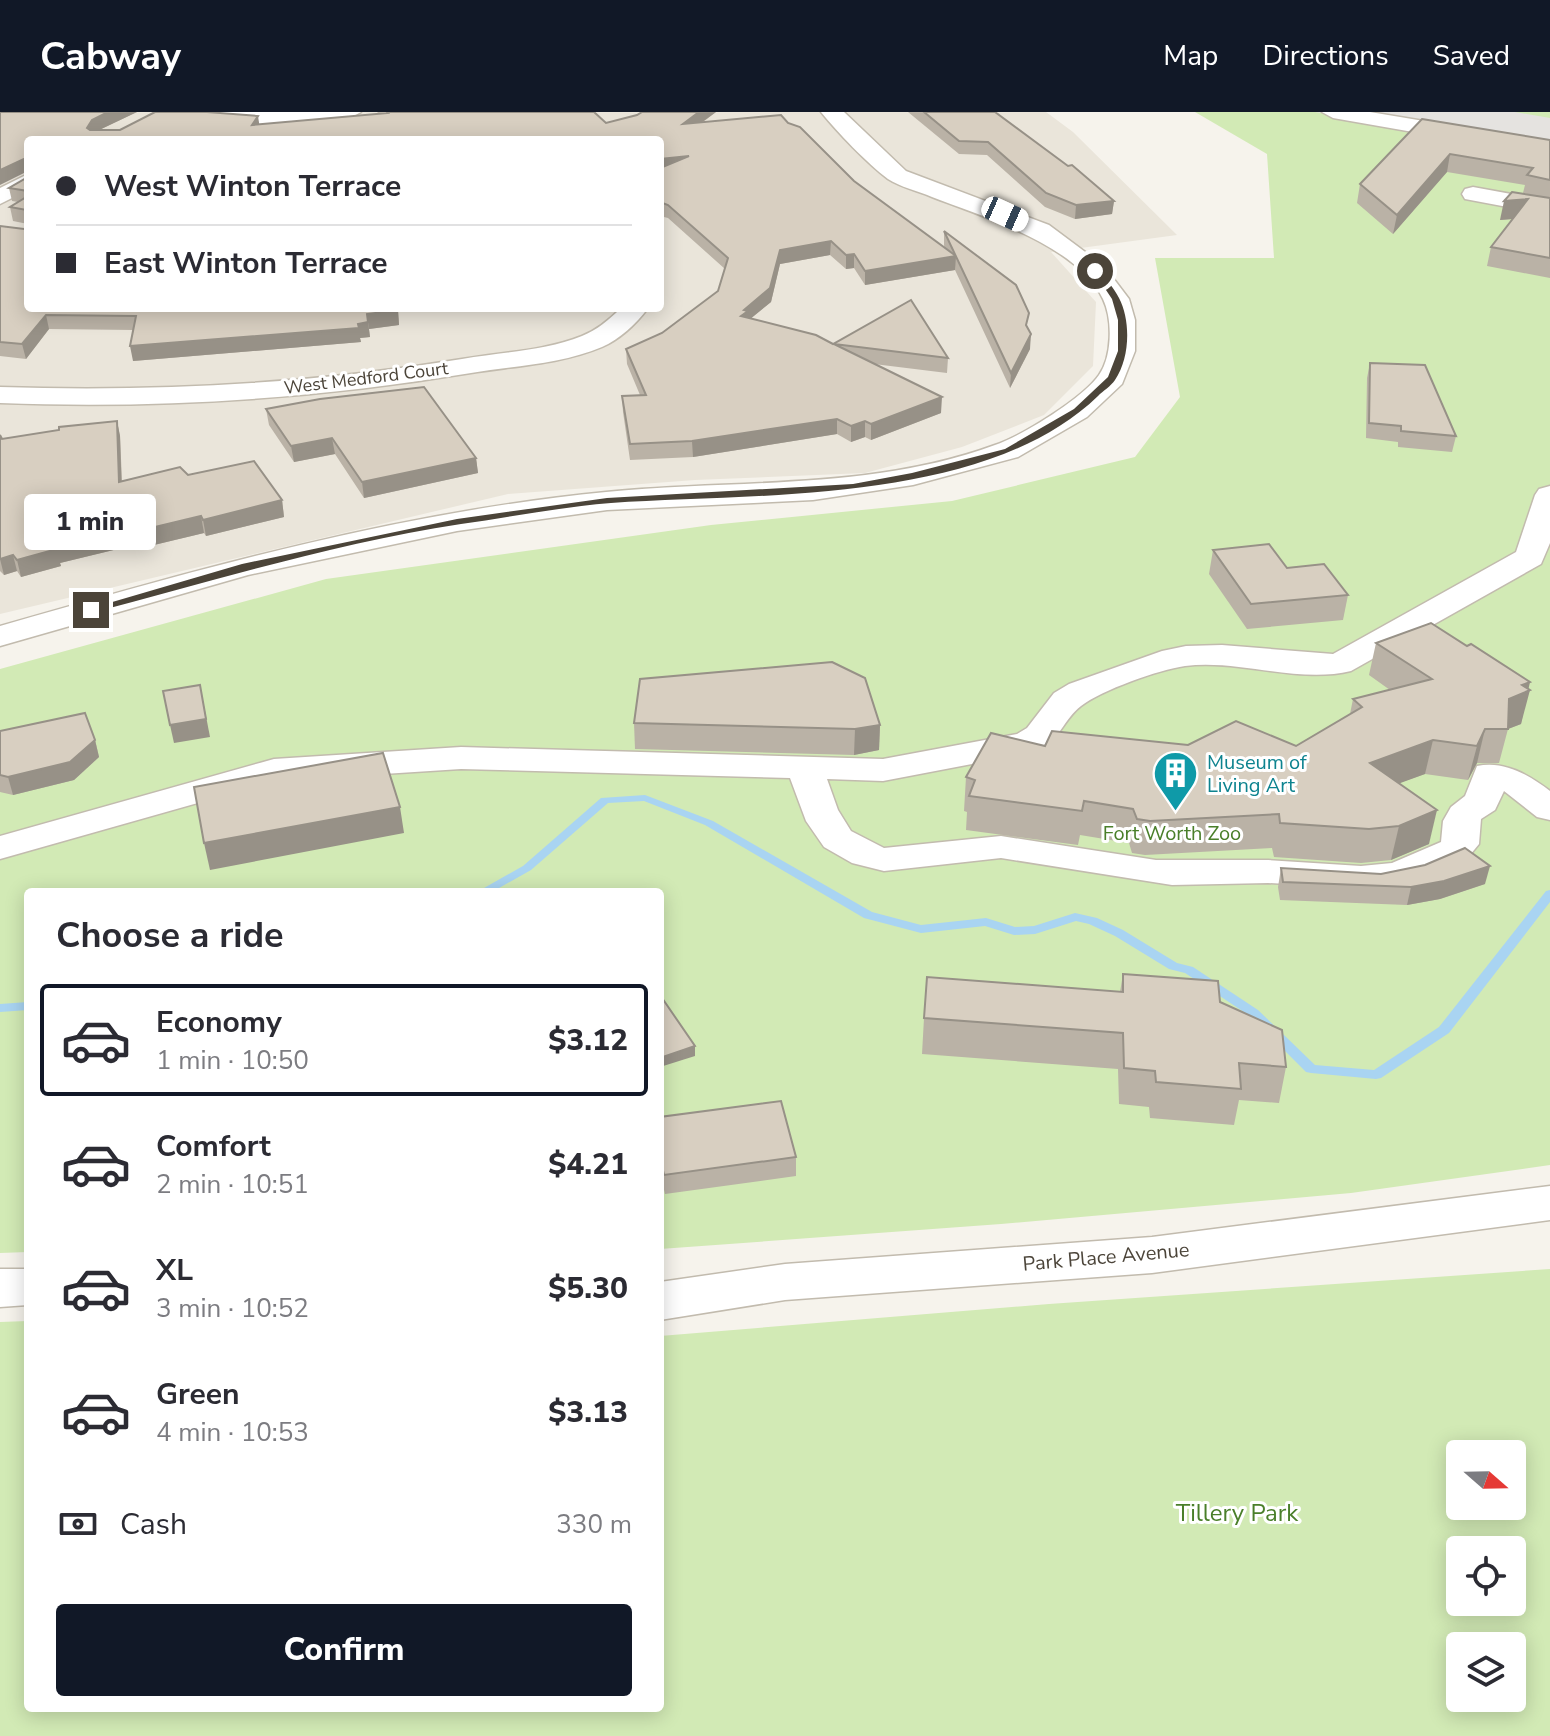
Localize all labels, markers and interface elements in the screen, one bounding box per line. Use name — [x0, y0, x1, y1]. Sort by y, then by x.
text: Cabway — [40, 31, 181, 82]
text: Map — [1163, 37, 1218, 75]
text: Directions — [1262, 37, 1389, 75]
text: Saved — [1433, 37, 1510, 75]
text: West Winton Terrace — [104, 166, 401, 207]
car — [978, 193, 1032, 235]
text: East Winton Terrace — [104, 243, 388, 284]
route start — [1077, 253, 1113, 289]
street label: West Medford Court — [283, 356, 450, 400]
callout: 1 min — [25, 494, 157, 550]
text: 1 min — [56, 504, 124, 539]
route end — [73, 592, 109, 628]
place label: Museum of Living Art — [1207, 749, 1307, 799]
building icon: Museum of Living Art — [1152, 750, 1200, 813]
park label: Fort Worth Zoo — [1103, 820, 1241, 847]
text: Choose a ride — [56, 911, 284, 960]
text: Economy — [156, 1002, 282, 1043]
icon: car — [60, 1004, 132, 1076]
text: $3.12 — [548, 1020, 628, 1061]
text: 1 min · 10:50 — [156, 1043, 309, 1078]
text: Comfort — [156, 1126, 271, 1167]
icon: car — [60, 1128, 132, 1200]
text: $4.21 — [548, 1144, 628, 1185]
text: 2 min · 10:51 — [156, 1167, 309, 1202]
street label: Park Place Avenue — [1022, 1236, 1190, 1278]
text: XL — [156, 1250, 193, 1291]
icon: car — [60, 1252, 132, 1324]
text: $5.30 — [548, 1268, 628, 1309]
text: 3 min · 10:52 — [156, 1291, 309, 1326]
text: Green — [156, 1374, 240, 1415]
icon: car — [60, 1376, 132, 1448]
text: $3.13 — [548, 1392, 628, 1433]
text: 4 min · 10:53 — [156, 1415, 309, 1450]
north arrow — [1446, 1440, 1526, 1520]
map controls — [1446, 1440, 1526, 1712]
park label: Tillery Park — [1176, 1497, 1299, 1529]
icon: cash — [56, 1502, 100, 1546]
text: Cash — [120, 1504, 187, 1545]
text: 330 m — [556, 1507, 632, 1542]
button: locate — [1446, 1536, 1526, 1616]
button: Confirm — [56, 1604, 632, 1696]
button: layers — [1446, 1632, 1526, 1712]

